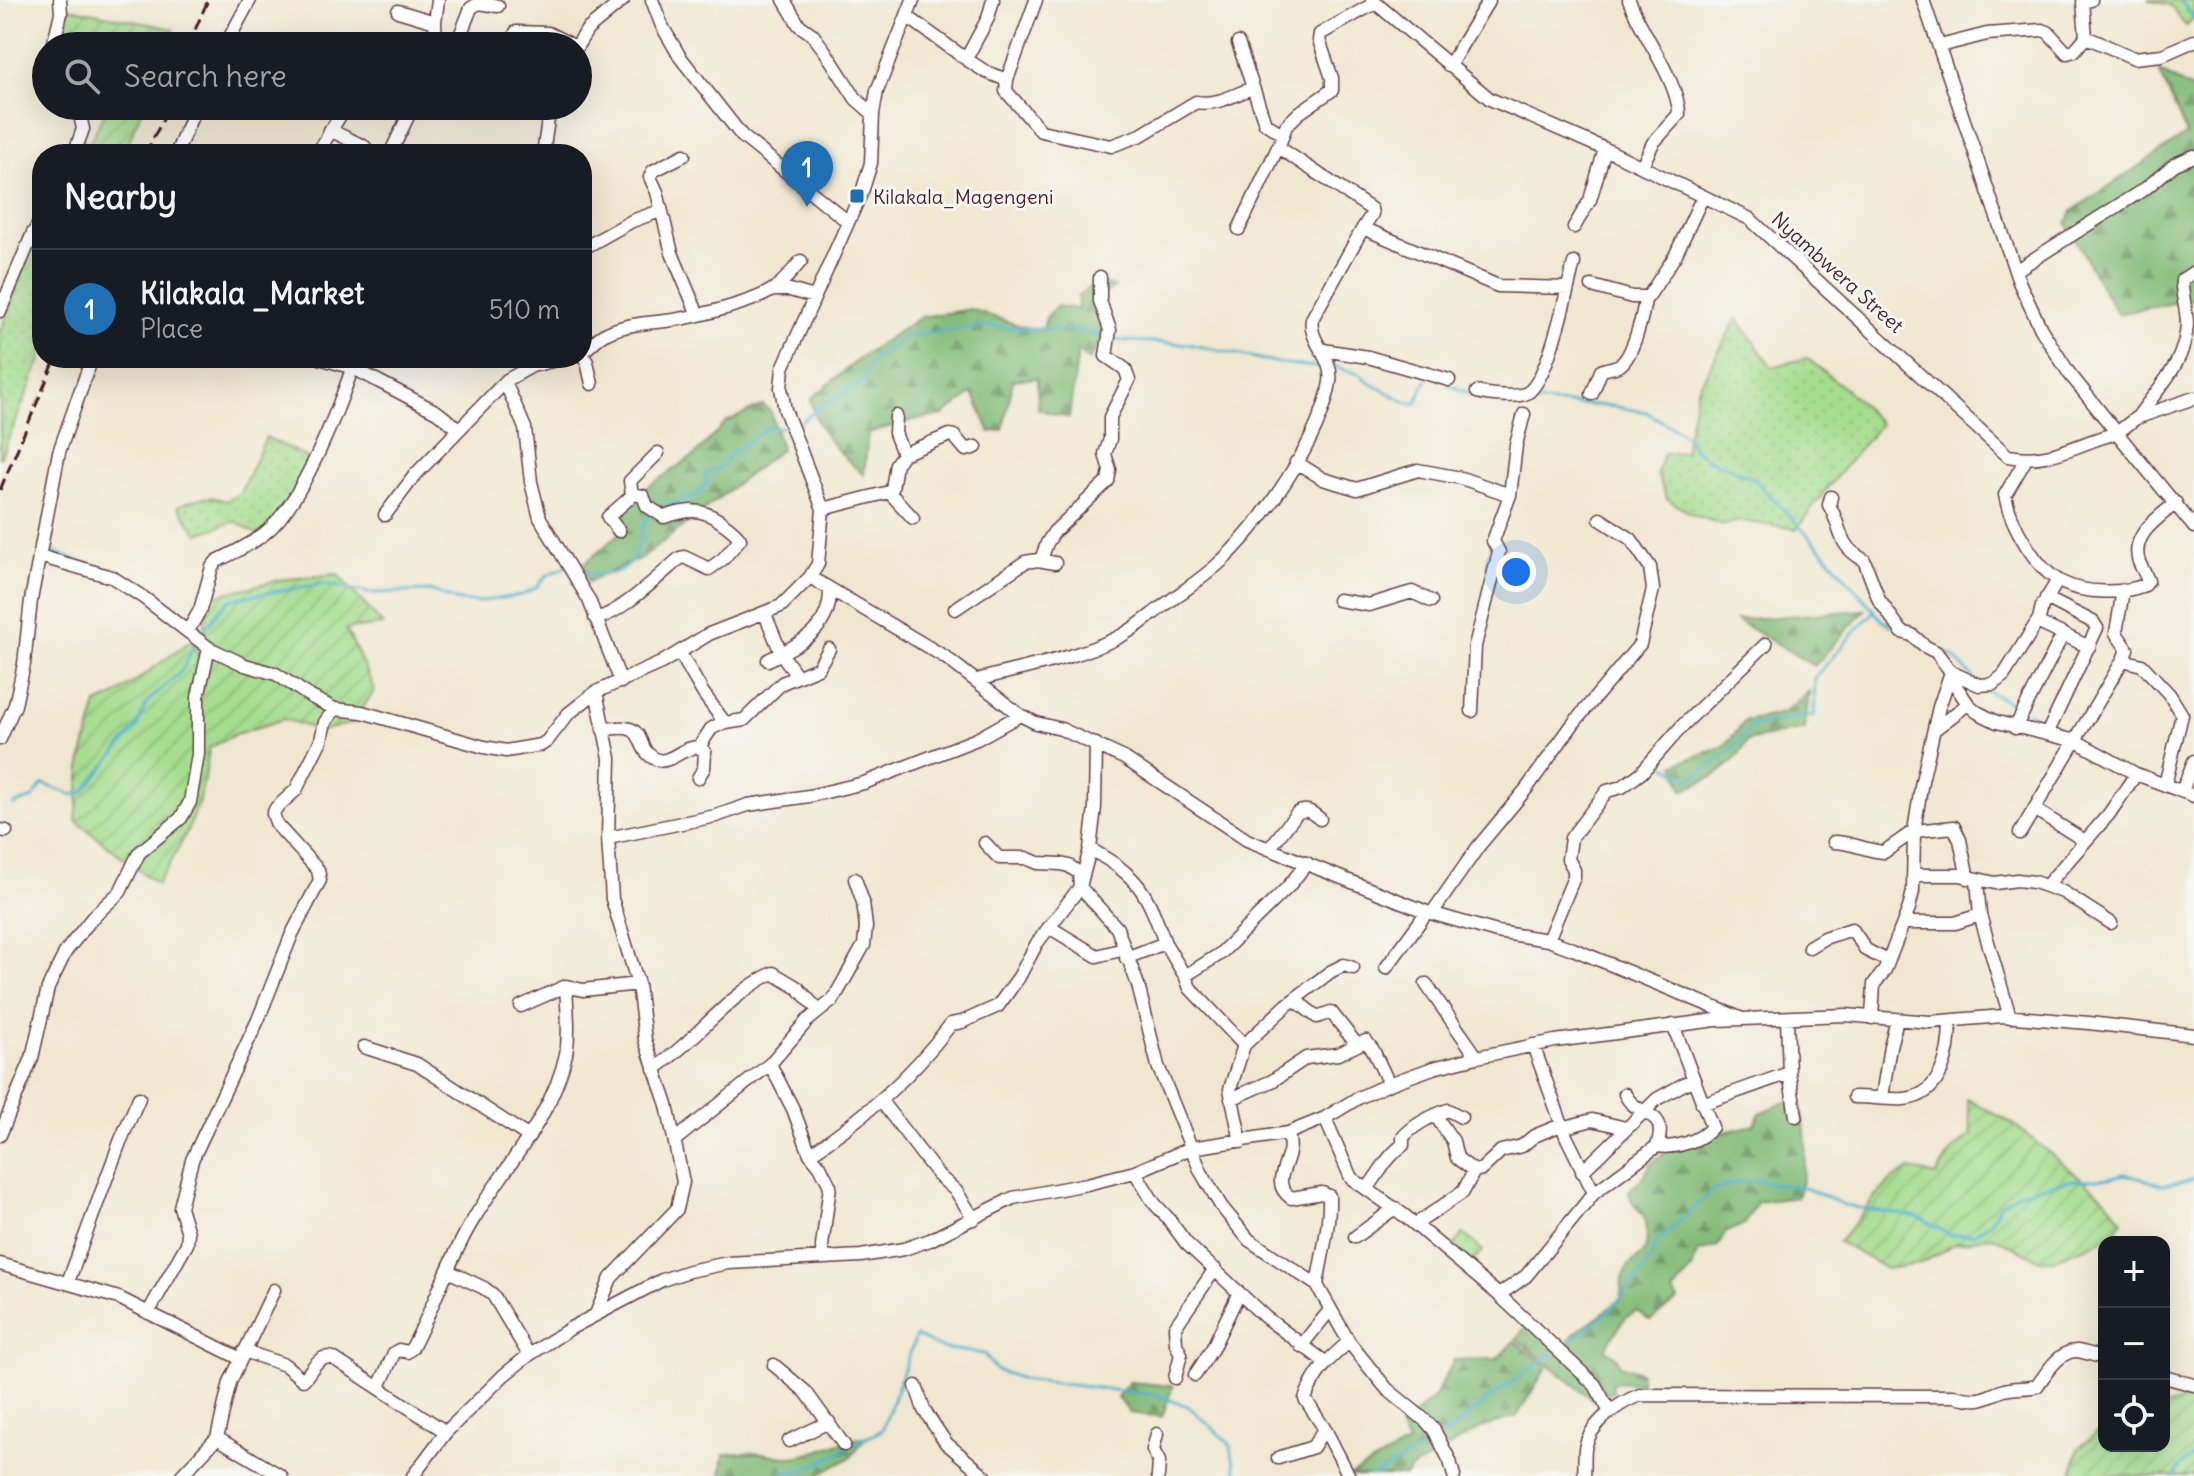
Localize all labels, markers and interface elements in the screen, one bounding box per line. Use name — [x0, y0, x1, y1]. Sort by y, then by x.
search box — [32, 32, 592, 120]
icon: search — [60, 54, 104, 98]
text: Search here — [124, 57, 287, 95]
pin: 1 — [781, 141, 833, 207]
text: Nearby — [64, 175, 177, 218]
place label: Kilakala_Magengeni — [873, 184, 1054, 209]
marker: Kilakala_Magengeni — [848, 187, 866, 205]
street label: Nyambwera Street — [1767, 206, 1909, 338]
text: Kilakala _Market — [140, 274, 364, 312]
text: 1 — [85, 293, 95, 326]
text: 510 m — [489, 293, 560, 326]
text: Place — [140, 312, 203, 345]
your location — [1496, 552, 1536, 592]
map controls — [2098, 1236, 2170, 1452]
button: + — [2098, 1236, 2170, 1308]
button: − — [2098, 1308, 2170, 1380]
button: locate — [2098, 1380, 2170, 1452]

